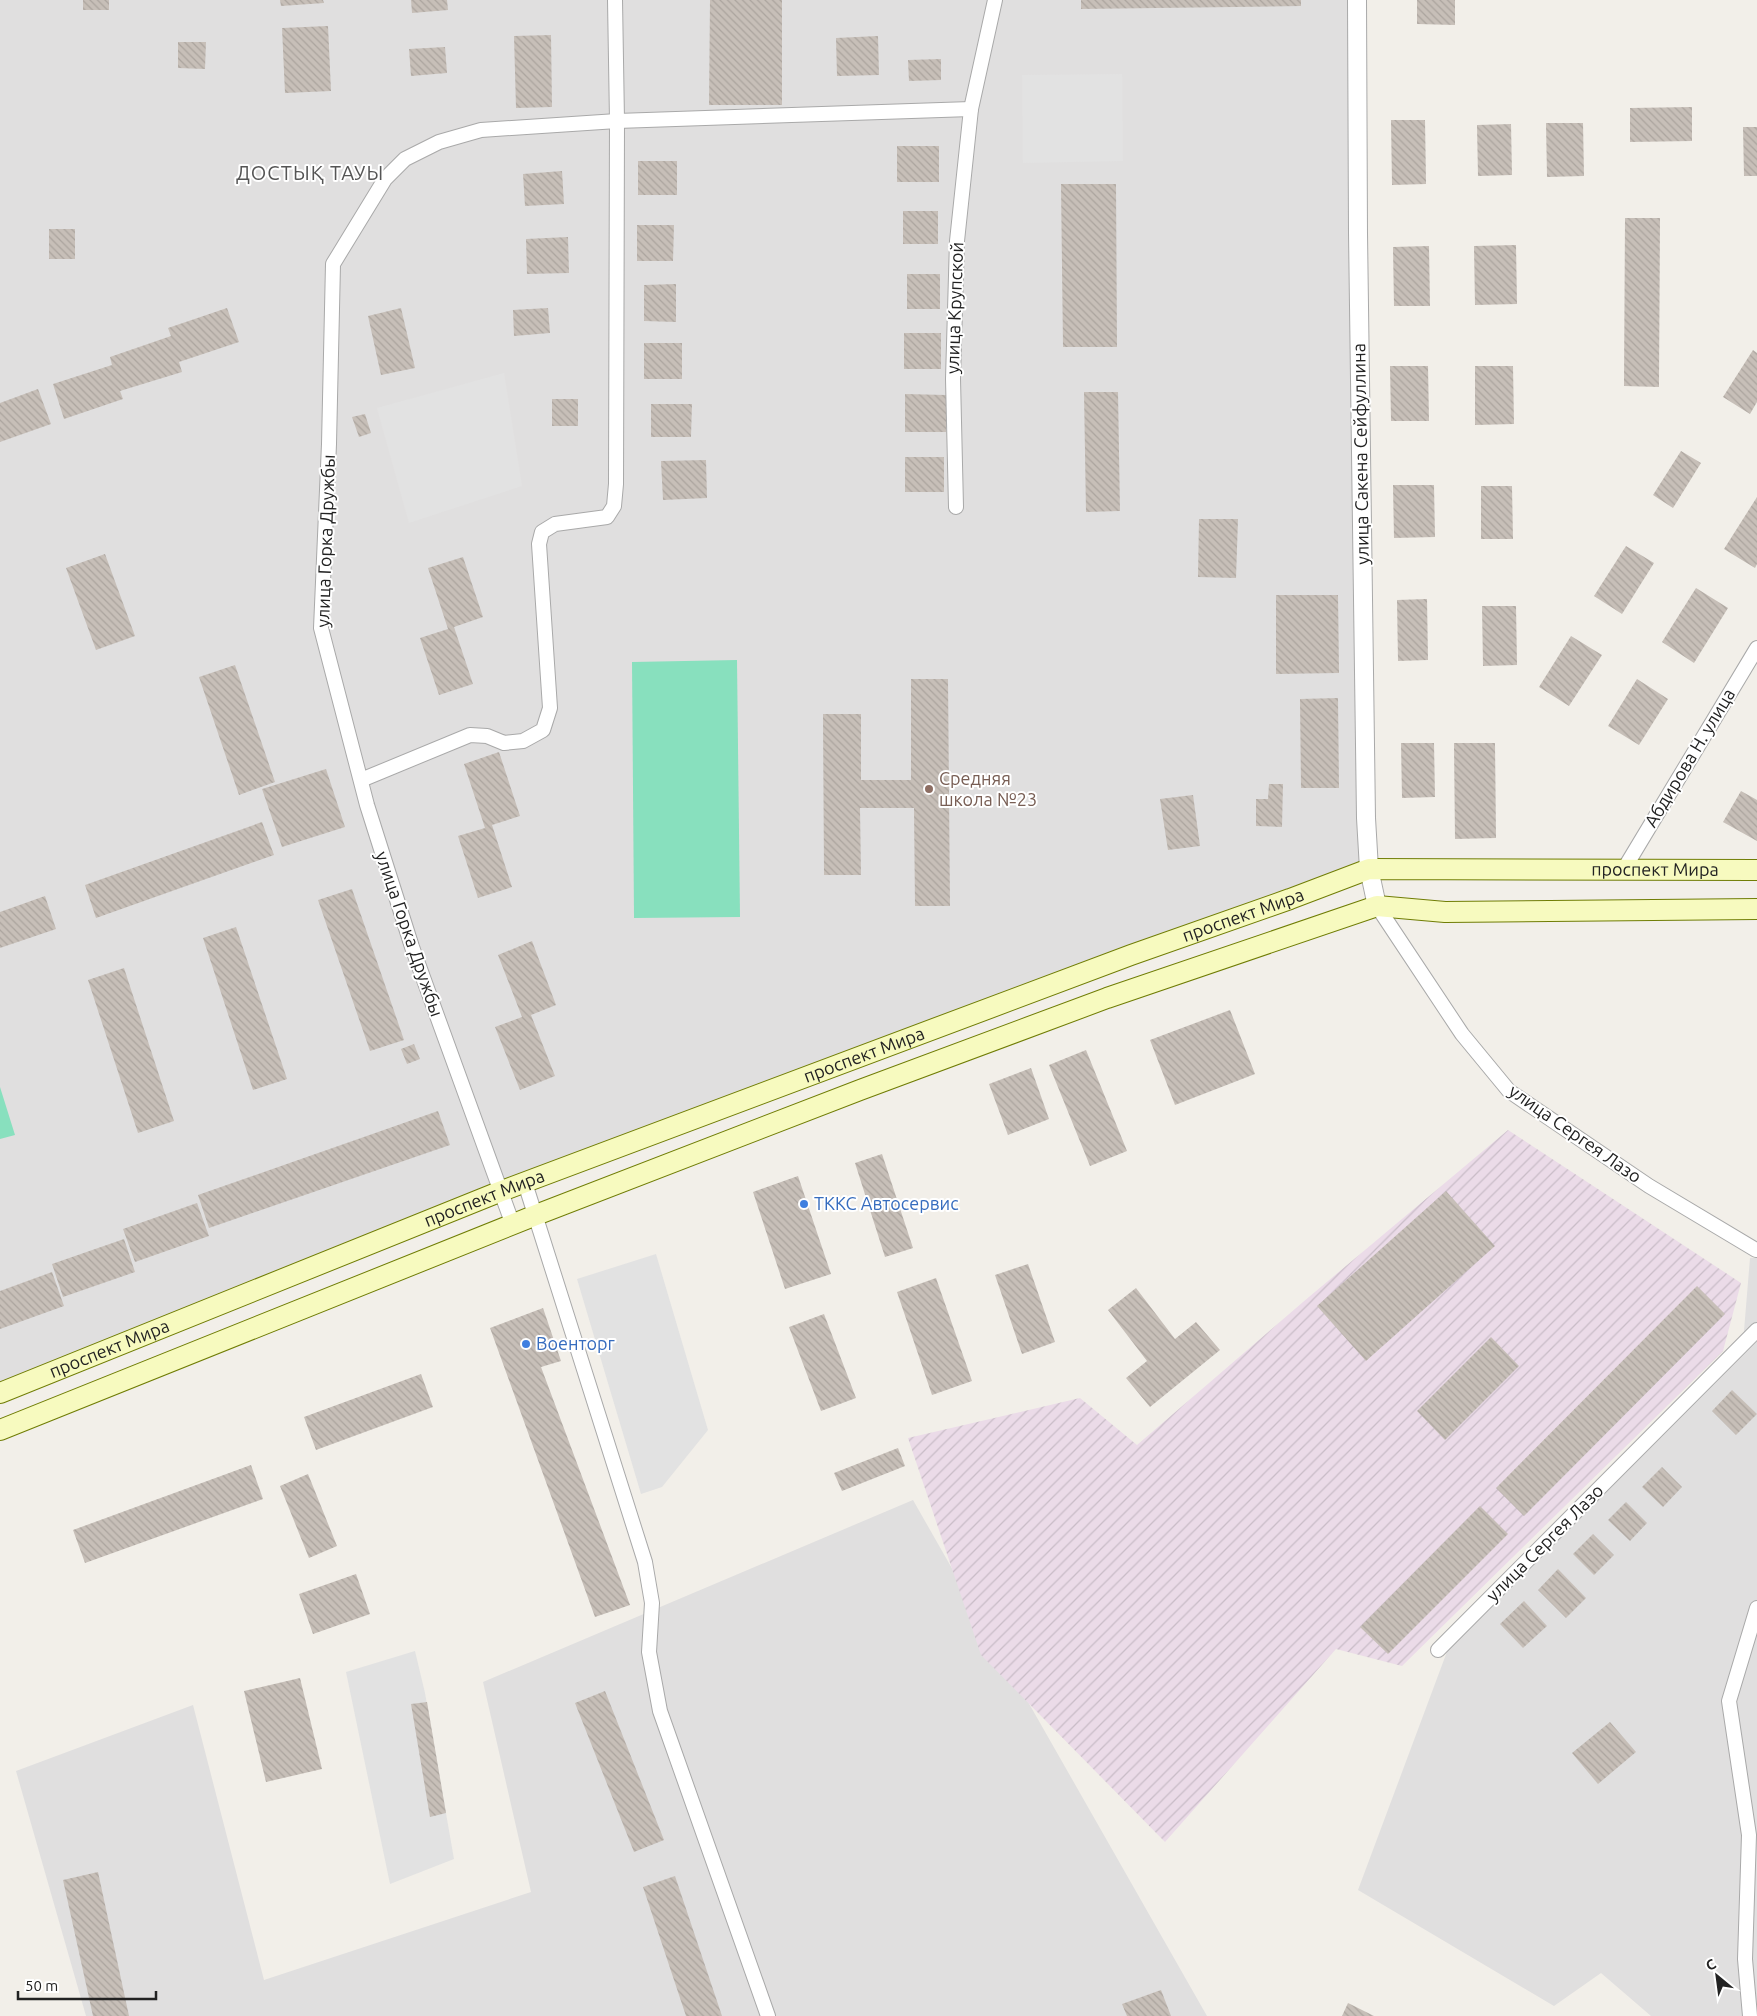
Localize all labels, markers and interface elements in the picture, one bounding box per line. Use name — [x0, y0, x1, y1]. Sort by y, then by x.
district label: ДОСТЫҚ ТАУЫ — [236, 161, 384, 184]
street label: улица Крупской — [942, 241, 966, 374]
street label: улица Сакена Сейфуллина — [1348, 343, 1372, 565]
street label: улица Горка Дружбы — [312, 454, 338, 628]
street label: Абдирова Н. улица — [1640, 685, 1738, 830]
place label: Средняя школа №23 — [939, 768, 1037, 809]
marker: Средняя школа №23 — [923, 783, 935, 795]
street label: улица Горка Дружбы — [372, 848, 448, 1019]
street label: проспект Мира — [1591, 859, 1719, 879]
street label: проспект Мира — [1179, 884, 1307, 945]
street label: проспект Мира — [801, 1022, 927, 1086]
street label: улица Сергея Лазо — [1506, 1080, 1646, 1186]
street label: проспект Мира — [421, 1165, 547, 1230]
place label: ТККС Автосервис — [814, 1193, 959, 1213]
marker: ТККС Автосервис — [798, 1198, 810, 1210]
street label: проспект Мира — [46, 1315, 172, 1381]
place label: Военторг — [536, 1333, 615, 1353]
marker: Военторг — [520, 1338, 532, 1350]
street label: улица Сергея Лазо — [1482, 1480, 1607, 1605]
north arrow — [1692, 1951, 1742, 2001]
text: С — [1703, 1955, 1719, 1974]
scale bar — [18, 1968, 155, 2000]
text: 50 m — [25, 1977, 58, 1994]

